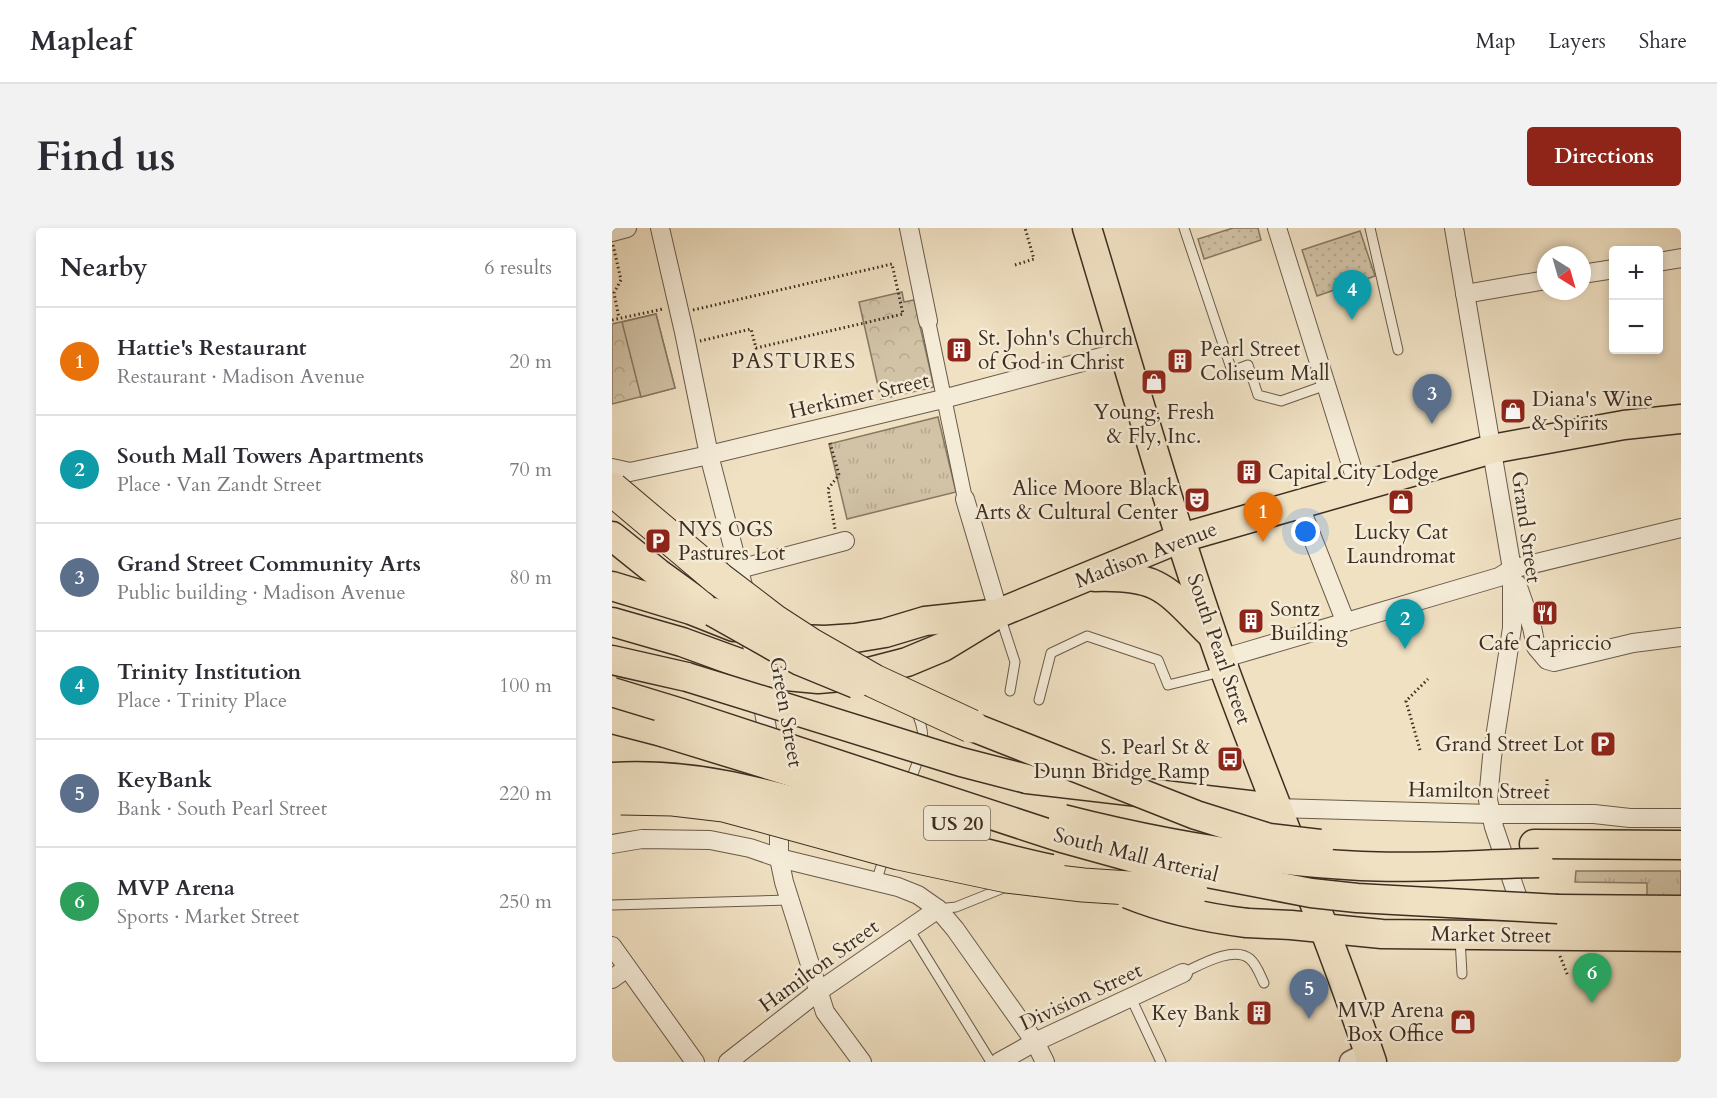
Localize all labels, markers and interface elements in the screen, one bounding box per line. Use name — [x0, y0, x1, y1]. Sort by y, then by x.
text: Mapleaf — [30, 22, 133, 60]
text: Map — [1476, 27, 1516, 56]
text: Layers — [1549, 27, 1606, 56]
text: Share — [1639, 27, 1687, 56]
button: Directions — [1527, 127, 1681, 186]
text: Find us — [36, 128, 176, 185]
north arrow — [1537, 246, 1591, 300]
map controls — [1609, 246, 1663, 354]
button: + — [1609, 246, 1663, 300]
text: Nearby — [60, 250, 148, 285]
text: 6 results — [484, 254, 552, 281]
pin: 4 — [1332, 270, 1372, 320]
button: − — [1609, 300, 1663, 354]
place label: St. John's Church of God in Christ — [978, 324, 1134, 377]
text: Hattie's Restaurant — [117, 333, 307, 363]
building icon: St. John's Church of God in Christ — [944, 335, 974, 365]
place label: Pearl Street Coliseum Mall — [1200, 335, 1330, 388]
district label: PASTURES — [731, 346, 857, 376]
building icon: Pearl Street Coliseum Mall — [1165, 346, 1195, 376]
text: 1 — [74, 348, 85, 375]
text: 20 m — [509, 348, 552, 375]
text: Restaurant · Madison Avenue — [117, 363, 365, 390]
street label: Herkimer Street — [786, 366, 932, 426]
shop icon: Young, Fresh & Fly, Inc. — [1139, 367, 1169, 397]
pin: 3 — [1412, 374, 1452, 424]
place label: Diana's Wine & Spirits — [1532, 385, 1653, 438]
shop icon: Diana's Wine & Spirits — [1498, 396, 1528, 426]
place label: Young, Fresh & Fly, Inc. — [1094, 398, 1215, 451]
text: South Mall Towers Apartments — [117, 441, 424, 471]
text: 2 — [74, 456, 85, 483]
text: 70 m — [509, 456, 552, 483]
building icon: Capital City Lodge — [1234, 457, 1264, 487]
place label: Capital City Lodge — [1268, 458, 1439, 487]
street label: Grand Street — [1504, 469, 1548, 585]
text: Place · Van Zandt Street — [117, 471, 321, 498]
place label: Alice Moore Black Arts & Cultural Center — [975, 474, 1179, 527]
theatre icon: Alice Moore Black Arts & Cultural Center — [1182, 485, 1212, 515]
shop icon: Lucky Cat Laundromat — [1386, 487, 1416, 517]
pin: 1 — [1244, 492, 1282, 542]
place label: NYS OGS Pastures Lot — [678, 515, 786, 568]
street label: Madison Avenue — [1071, 515, 1221, 595]
your location — [1291, 517, 1320, 546]
place label: Lucky Cat Laundromat — [1347, 518, 1456, 571]
parking icon: NYS OGS Pastures Lot — [643, 526, 673, 556]
text: Grand Street Community Arts — [117, 549, 421, 579]
text: 3 — [74, 564, 85, 591]
text: 80 m — [509, 564, 552, 591]
street label: South Pearl Street — [1180, 570, 1258, 728]
text: Public building · Madison Avenue — [117, 579, 406, 606]
place label: Sontz Building — [1270, 595, 1348, 648]
restaurant icon: Cafe Capriccio — [1530, 598, 1560, 628]
pin: 2 — [1386, 600, 1424, 649]
building icon: Sontz Building — [1236, 606, 1266, 636]
place label: Cafe Capriccio — [1479, 629, 1612, 658]
street label: Green Street — [762, 655, 810, 770]
text: Trinity Institution — [117, 657, 301, 687]
text: 4 — [74, 672, 85, 699]
text: 100 m — [499, 672, 552, 699]
text: Place · Trinity Place — [117, 687, 287, 714]
parking icon: Grand Street Lot — [1588, 729, 1618, 759]
place label: Grand Street Lot — [1435, 730, 1584, 759]
place label: S. Pearl St & Dunn Bridge Ramp — [1033, 733, 1210, 786]
bus stop icon: S. Pearl St & Dunn Bridge Ramp — [1215, 744, 1245, 774]
text: KeyBank — [117, 765, 212, 795]
street label: Hamilton Street — [1408, 775, 1550, 807]
text: 5 — [74, 780, 85, 807]
text: 220 m — [499, 780, 552, 807]
text: Bank · South Pearl Street — [117, 795, 327, 822]
road number: US 20 — [924, 806, 990, 840]
street label: South Mall Arterial — [1050, 820, 1222, 890]
text: MVP Arena — [117, 873, 235, 903]
text: 6 — [74, 888, 85, 915]
text: 250 m — [499, 888, 552, 915]
text: Sports · Market Street — [117, 903, 299, 930]
street label: Hamilton Street — [753, 912, 885, 1019]
street label: Market Street — [1431, 919, 1552, 951]
pin: 6 — [1572, 954, 1612, 1003]
street label: Division Street — [1015, 956, 1147, 1038]
pin: 5 — [1290, 970, 1328, 1019]
place label: MVP Arena Box Office — [1338, 996, 1444, 1049]
building icon: Key Bank — [1244, 998, 1274, 1028]
place label: Key Bank — [1152, 999, 1241, 1028]
shop icon: MVP Arena Box Office — [1448, 1007, 1478, 1037]

